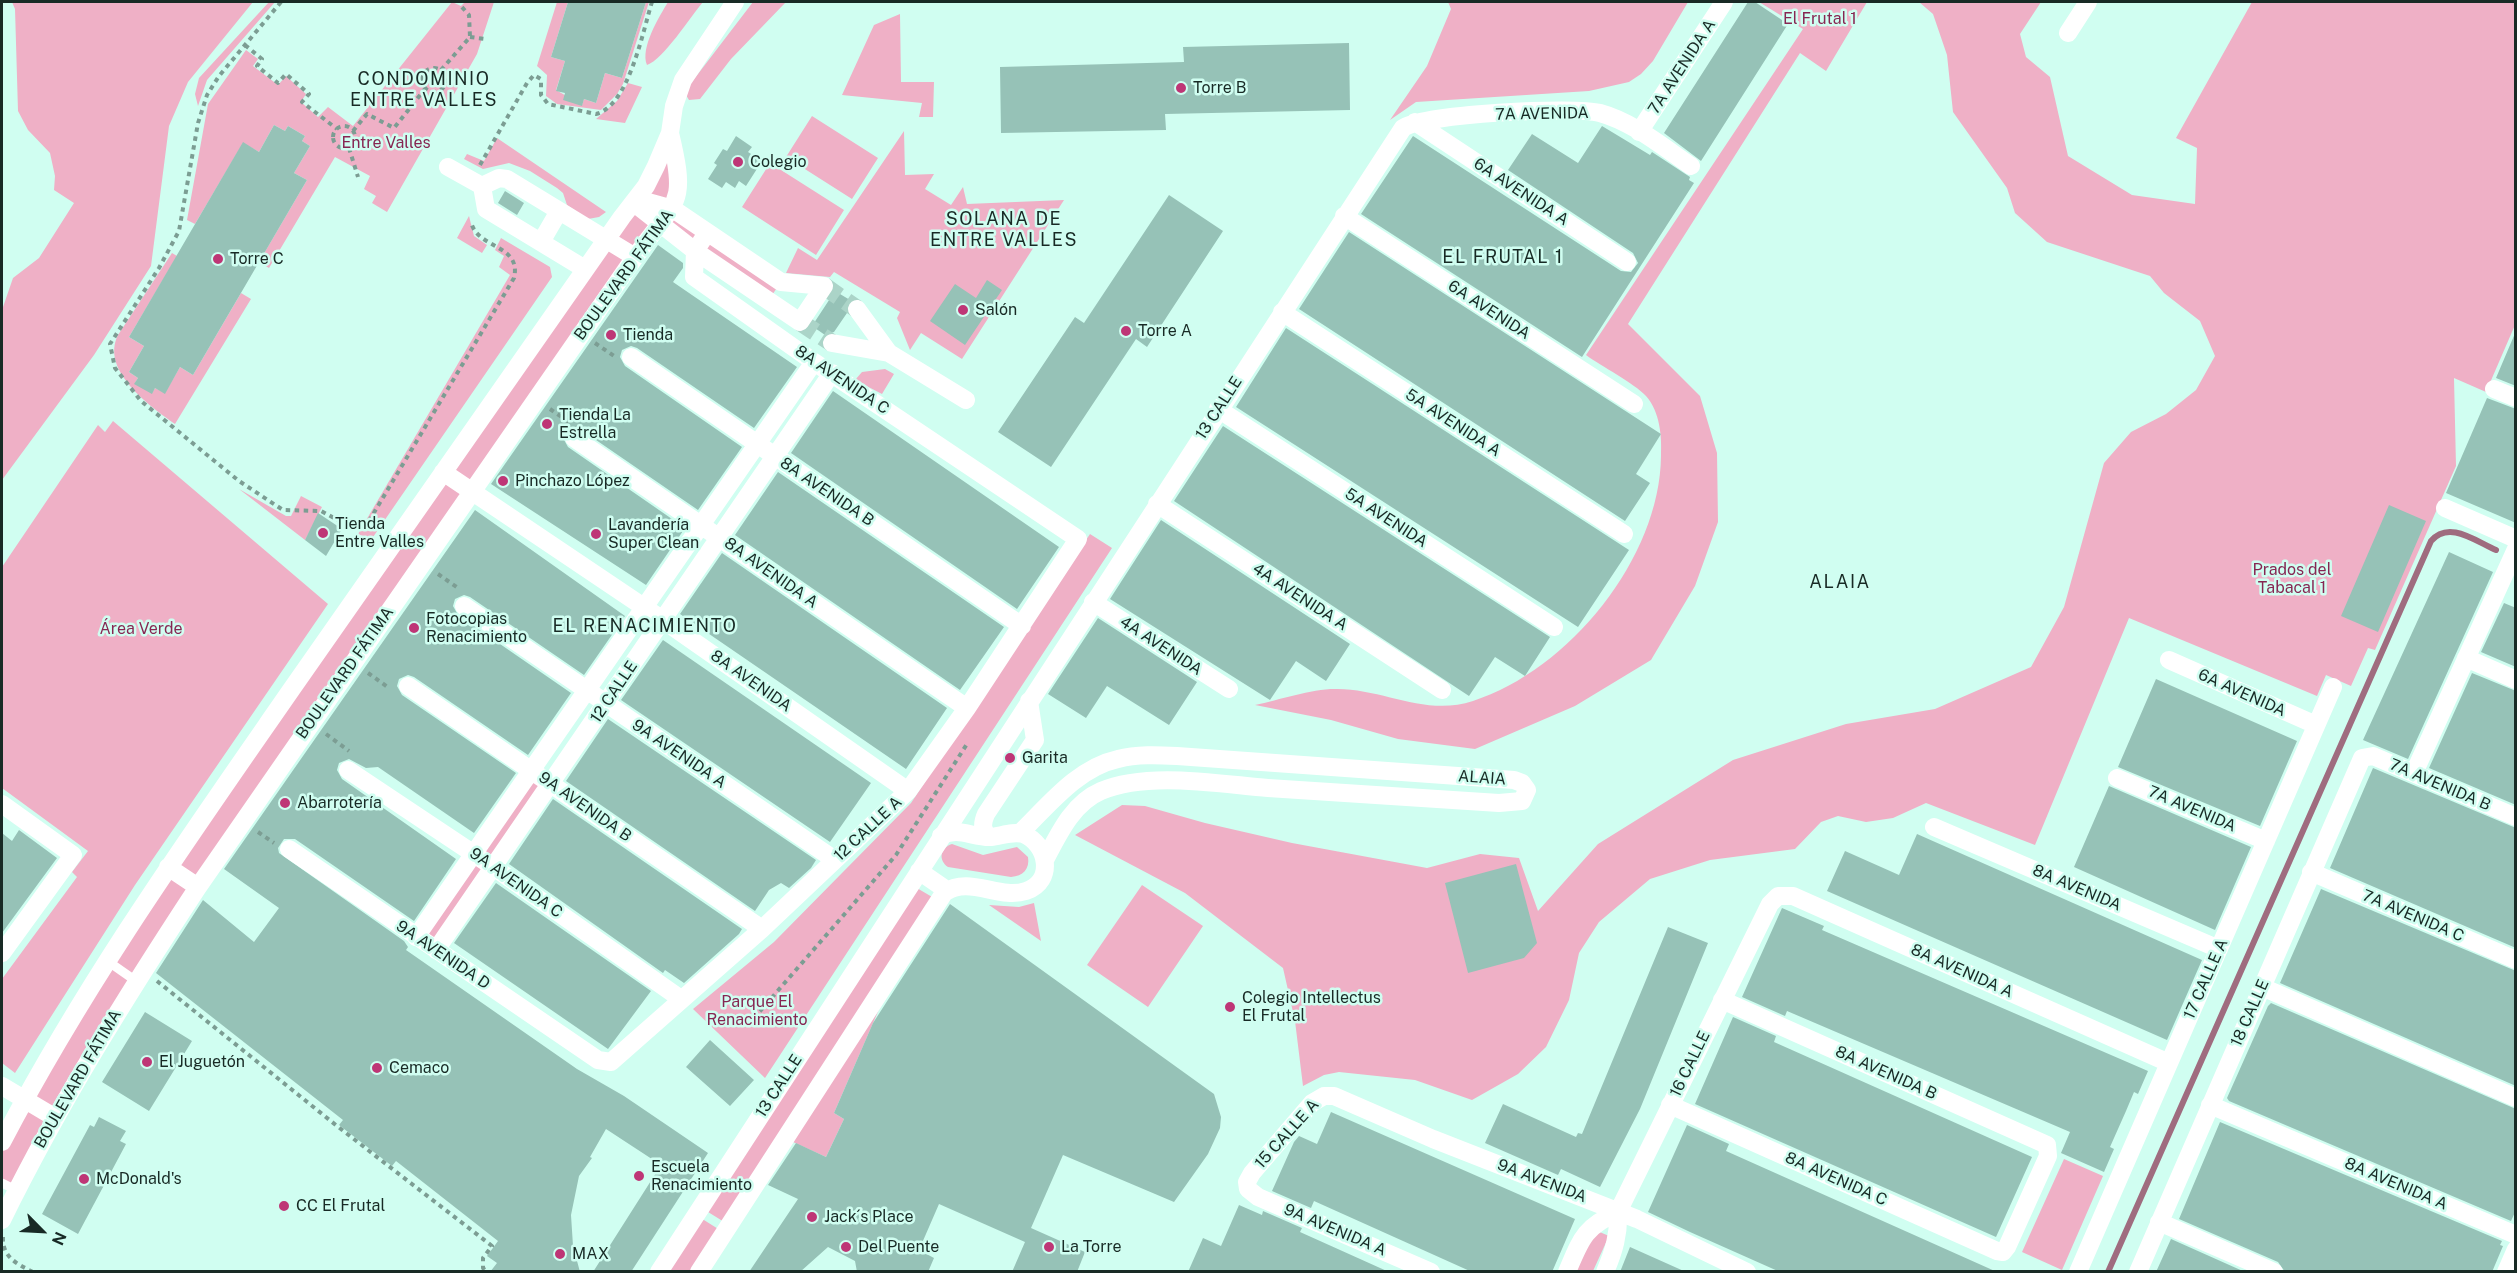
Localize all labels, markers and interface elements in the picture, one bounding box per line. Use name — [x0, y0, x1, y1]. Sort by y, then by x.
park label: El Frutal 1 — [1783, 9, 1857, 29]
street label: 7A AVENIDA A — [1644, 16, 1720, 118]
district label: CONDOMINIO ENTRE VALLES — [350, 68, 498, 110]
place label: Torre B — [1193, 78, 1246, 98]
marker: Torre B — [1174, 81, 1188, 95]
street label: 7A AVENIDA — [1495, 104, 1589, 124]
park label: Entre Valles — [342, 133, 430, 153]
place label: Colegio — [750, 152, 806, 172]
street label: 6A AVENIDA A — [1470, 154, 1572, 230]
marker: Colegio — [731, 155, 745, 169]
street label: BOULEVARD FÁTIMA — [570, 206, 678, 344]
district label: SOLANA DE ENTRE VALLES — [930, 208, 1078, 250]
district label: EL FRUTAL 1 — [1442, 246, 1564, 268]
place label: Torre C — [230, 249, 284, 269]
marker: Torre C — [211, 252, 225, 266]
street label: 6A AVENIDA — [1444, 276, 1534, 344]
place label: Salón — [975, 300, 1017, 320]
marker: Salón — [956, 303, 970, 317]
place label: Torre A — [1138, 321, 1192, 341]
marker: Torre A — [1119, 324, 1133, 338]
place label: Tienda — [623, 325, 673, 345]
marker: Tienda — [604, 328, 618, 342]
street label: 8A AVENIDA C — [791, 341, 893, 419]
street label: 13 CALLE — [1192, 373, 1246, 443]
street label: 5A AVENIDA A — [1402, 385, 1504, 461]
place label: Tienda La Estrella — [559, 405, 631, 443]
marker: Tienda La Estrella — [540, 417, 554, 431]
street label: 8A AVENIDA B — [776, 454, 878, 530]
place label: Pinchazo López — [515, 471, 630, 491]
marker: Pinchazo López — [496, 474, 510, 488]
street label: 5A AVENIDA — [1341, 484, 1431, 552]
place label: Tienda Entre Valles — [335, 514, 424, 552]
place label: Lavandería Super Clean — [608, 515, 699, 553]
marker: Tienda Entre Valles — [316, 526, 330, 540]
marker: Lavandería Super Clean — [589, 527, 603, 541]
street label: 8A AVENIDA A — [721, 534, 821, 612]
street label: 4A AVENIDA A — [1249, 559, 1351, 635]
park label: Prados del Tabacal 1 — [2253, 560, 2331, 598]
district label: ALAIA — [1809, 571, 1871, 593]
street label: BOULEVARD FÁTIMA — [292, 603, 398, 743]
place label: Fotocopias Renacimiento — [426, 609, 527, 647]
street label: 4A AVENIDA — [1116, 612, 1206, 680]
district label: EL RENACIMIENTO — [553, 615, 737, 637]
park label: Área Verde — [99, 619, 183, 639]
marker: Fotocopias Renacimiento — [407, 621, 421, 635]
street label: 8A AVENIDA — [707, 646, 795, 716]
street label: 12 CALLE — [586, 657, 642, 727]
street label: 6A AVENIDA — [2195, 665, 2289, 721]
street label: 9A AVENIDA A — [628, 715, 730, 793]
place label: Garita — [1022, 748, 1068, 768]
marker: Garita — [1003, 751, 1017, 765]
street label: 7A AVENIDA B — [2386, 755, 2494, 815]
street label: ALAIA — [1457, 767, 1507, 789]
street label: 9A AVENIDA B — [535, 768, 635, 846]
street label: 7A AVENIDA — [2145, 782, 2239, 836]
place label: Abarrotería — [297, 793, 382, 813]
street label: 12 CALLE A — [830, 793, 906, 865]
marker: Abarrotería — [278, 796, 292, 810]
street label: 9A AVENIDA C — [466, 844, 566, 922]
street label: 8A AVENIDA — [2030, 861, 2124, 915]
street label: 7A AVENIDA C — [2359, 886, 2467, 946]
street label: 9A AVENIDA D — [392, 917, 494, 993]
street label: 17 CALLE A — [2180, 936, 2232, 1022]
street label: 8A AVENIDA A — [1908, 940, 2016, 1002]
street label: 18 CALLE — [2227, 977, 2273, 1049]
place label: Colegio Intellectus El Frutal — [1242, 988, 1381, 1026]
park label: Parque El Renacimiento — [706, 992, 808, 1030]
marker: Colegio Intellectus El Frutal — [1223, 1000, 1237, 1014]
street label: BOULEVARD FÁTIMA — [31, 1006, 125, 1152]
street label: 16 CALLE — [1666, 1028, 1714, 1100]
street label: 8A AVENIDA B — [1832, 1042, 1940, 1104]
street label: 13 CALLE — [752, 1051, 806, 1121]
place label: El Juguetón — [159, 1052, 245, 1072]
marker: El Juguetón — [140, 1055, 154, 1069]
place label: Cemaco — [389, 1058, 449, 1078]
marker: Cemaco — [370, 1061, 384, 1075]
street label: 15 CALLE A — [1251, 1095, 1323, 1173]
street label: 8A AVENIDA C — [1782, 1148, 1890, 1210]
street label: 8A AVENIDA A — [2342, 1154, 2450, 1214]
street label: 9A AVENIDA — [1495, 1155, 1589, 1207]
place label: Escuela Renacimiento — [651, 1157, 752, 1195]
place label: McDonald's — [96, 1169, 182, 1189]
marker: Escuela Renacimiento — [632, 1169, 646, 1183]
marker: McDonald's — [77, 1172, 91, 1186]
place label: CC El Frutal — [296, 1196, 385, 1216]
marker: CC El Frutal — [277, 1199, 291, 1213]
street label: 9A AVENIDA A — [1281, 1200, 1389, 1260]
north arrow — [12, 1201, 72, 1261]
place label: Jack´s Place — [824, 1207, 914, 1227]
marker: Jack´s Place — [805, 1210, 819, 1224]
text: N — [48, 1229, 70, 1248]
place label: Del Puente — [858, 1237, 939, 1257]
place label: La Torre — [1061, 1237, 1122, 1257]
marker: Del Puente — [839, 1240, 853, 1254]
marker: La Torre — [1042, 1240, 1056, 1254]
place label: MAX — [572, 1244, 609, 1264]
marker: MAX — [553, 1247, 567, 1261]

